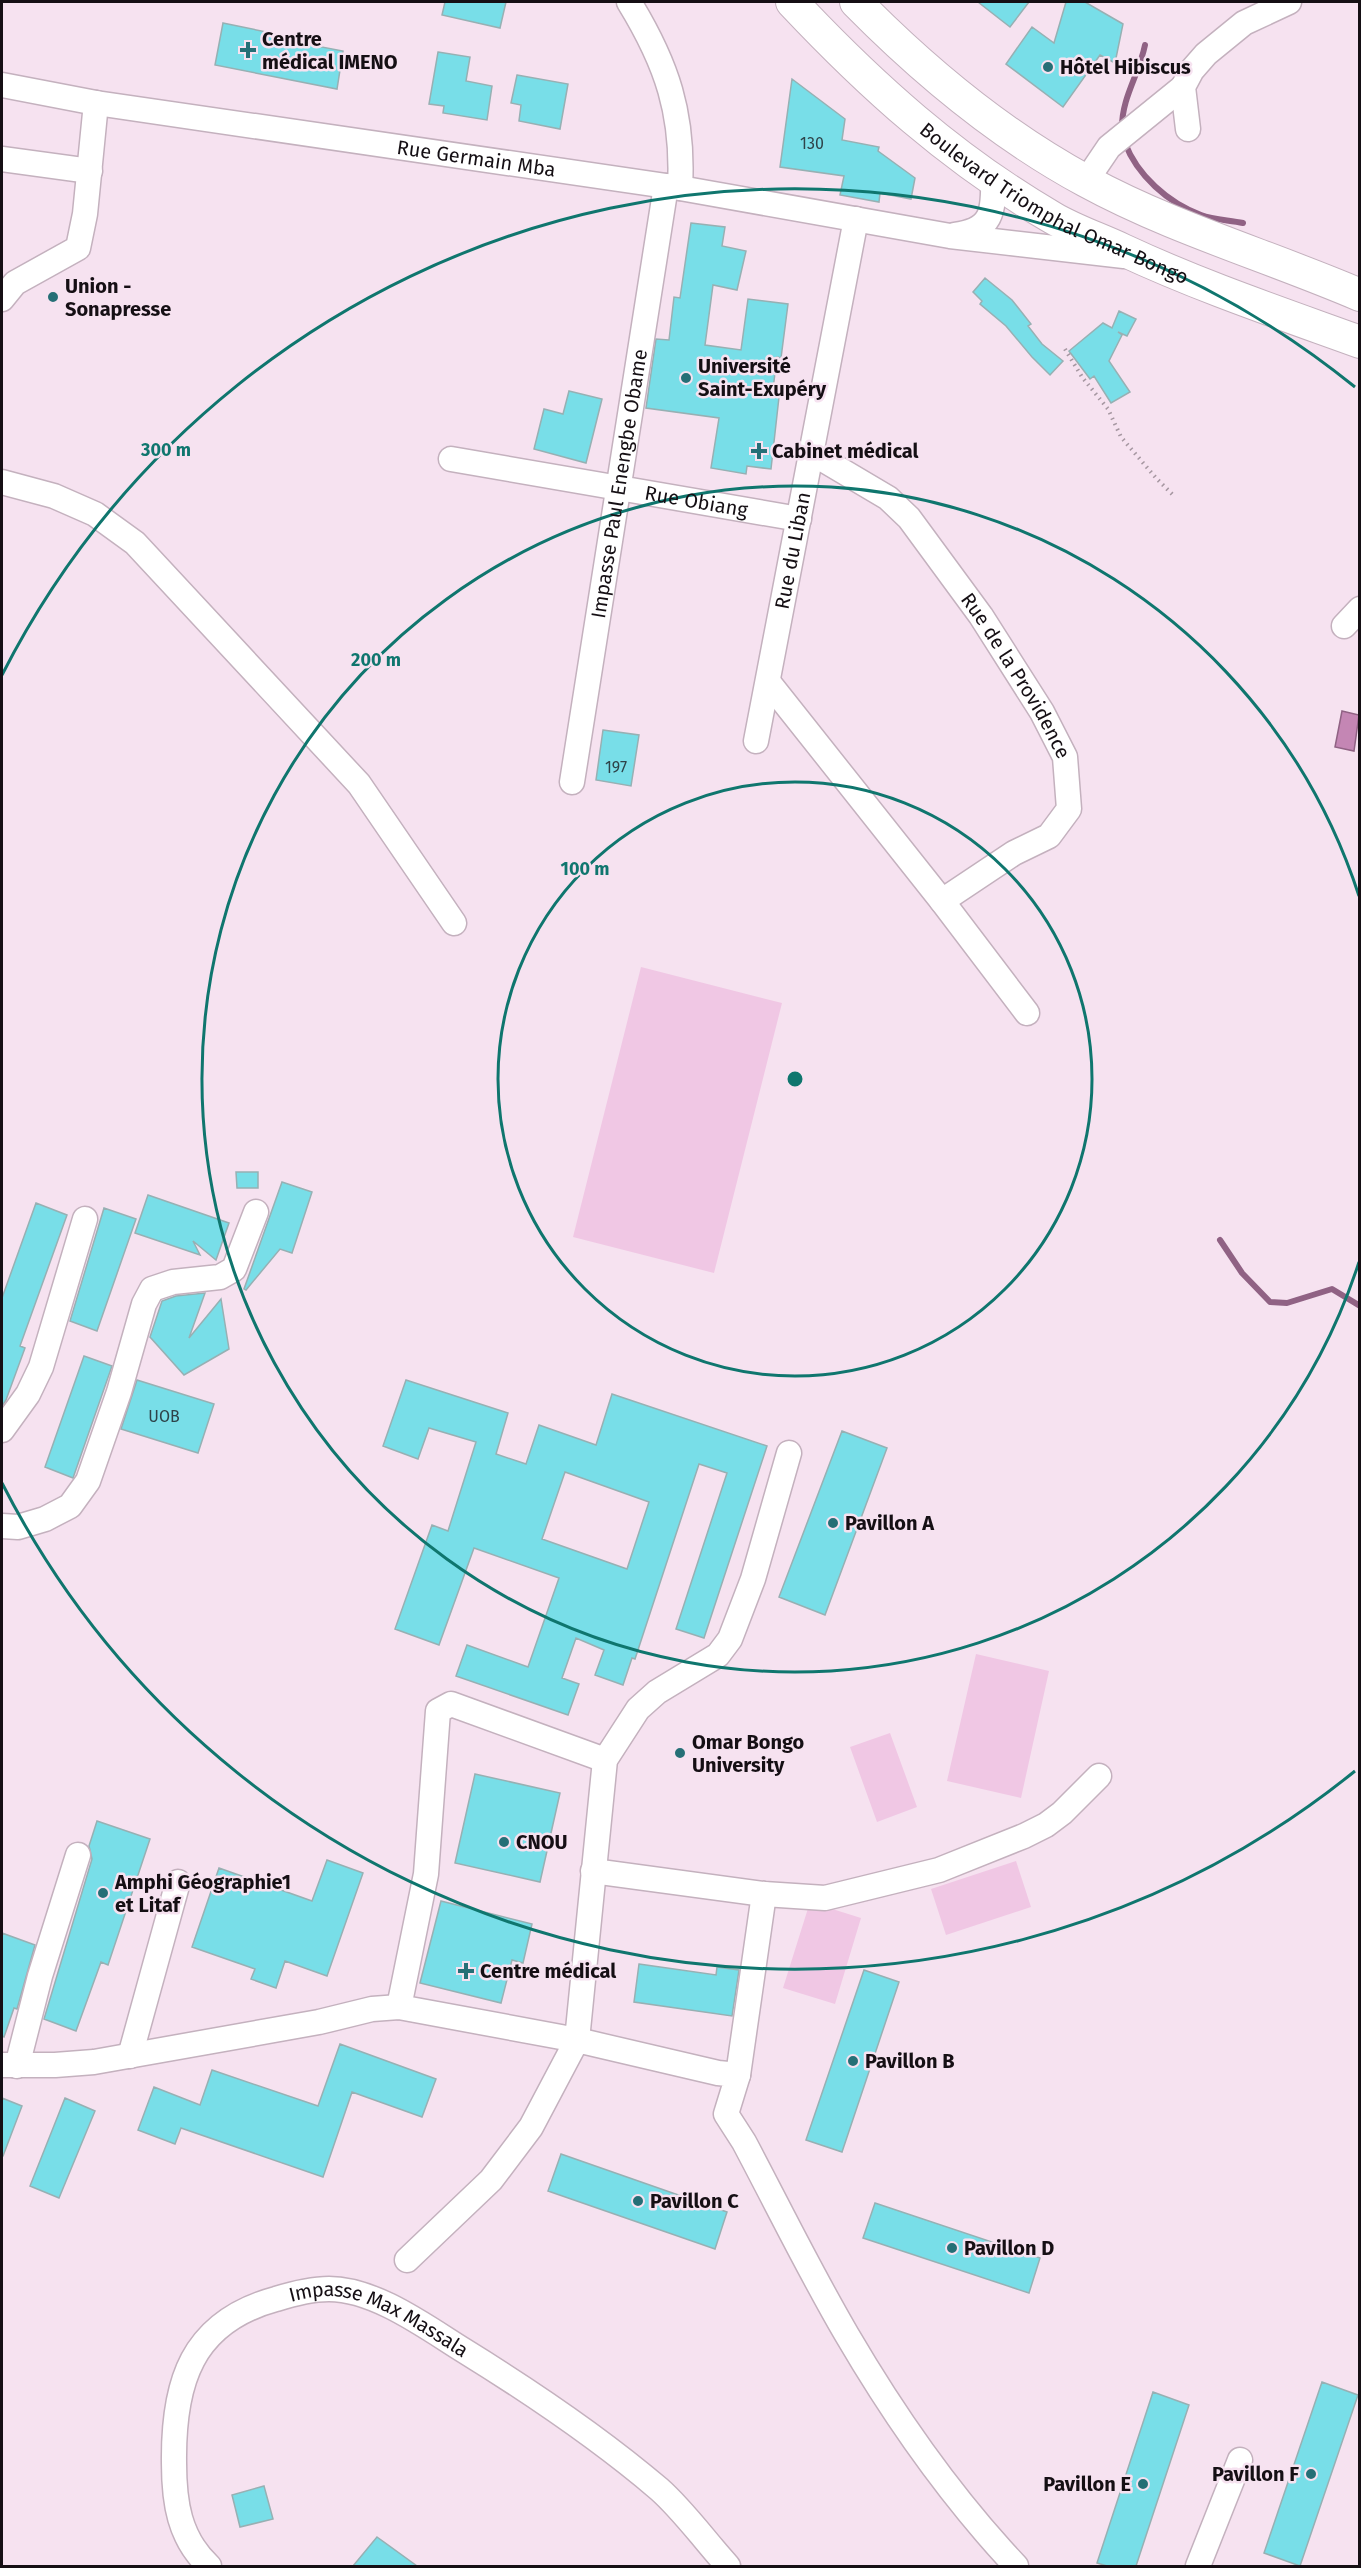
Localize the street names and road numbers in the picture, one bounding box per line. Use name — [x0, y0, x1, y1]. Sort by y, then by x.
street label: Boulevard Triomphal Omar Bongo — [915, 117, 1192, 289]
street label: Rue Germain Mba — [395, 135, 557, 182]
street label: Impasse Paul Enengbe Obame — [586, 347, 652, 620]
street label: Rue Obiang — [643, 481, 750, 522]
street label: Rue du Liban — [770, 490, 815, 611]
street label: Rue de la Providence — [956, 588, 1076, 762]
street label: Impasse Max Massala — [286, 2277, 473, 2362]

